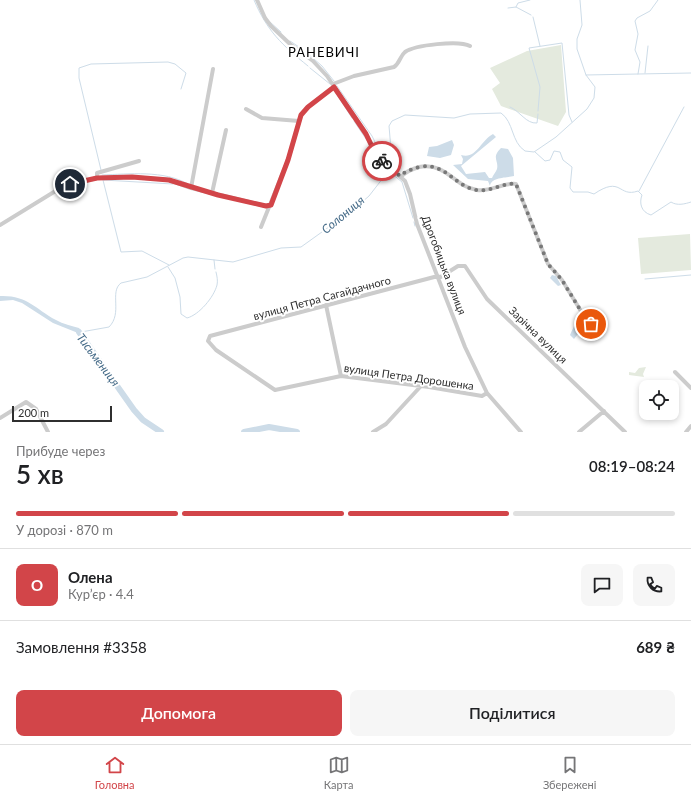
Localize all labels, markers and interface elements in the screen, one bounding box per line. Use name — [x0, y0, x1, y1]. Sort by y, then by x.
district label: РАНЕВИЧІ — [288, 44, 360, 60]
courier — [362, 141, 402, 181]
icon: bike — [371, 150, 393, 172]
pin — [53, 167, 87, 201]
icon: home — [59, 173, 81, 195]
water label: Солониця — [318, 192, 367, 237]
street label: Дрогобицька вулиця — [420, 213, 469, 316]
street label: вулиця Петра Сагайдачного — [252, 273, 392, 322]
street label: Зарічна вулиця — [507, 304, 570, 366]
pin — [574, 307, 608, 341]
icon: bag — [580, 313, 602, 335]
water label: Тисьмениця — [74, 330, 123, 389]
street label: вулиця Петра Дорошенка — [343, 361, 475, 392]
map controls — [639, 380, 679, 420]
button: locate — [639, 380, 679, 420]
scale bar — [12, 404, 112, 423]
text: 200 m — [18, 406, 49, 419]
text: Прибуде через — [16, 443, 105, 459]
text: 08:19–08:24 — [589, 457, 675, 475]
text: 5 хв — [16, 458, 64, 490]
text: У дорозі · 870 m — [16, 522, 113, 538]
button: chat — [581, 564, 623, 606]
button: phone — [633, 564, 675, 606]
text: Олена — [68, 568, 113, 586]
text: О — [31, 576, 43, 594]
text: Кур’єр · 4.4 — [68, 586, 134, 602]
text: Замовлення #3358 — [16, 638, 147, 656]
text: 689 ₴ — [636, 638, 675, 656]
button: Допомога — [16, 690, 342, 736]
button: Поділитися — [350, 690, 675, 736]
tab: Головна — [95, 754, 135, 791]
tab: Карта — [324, 754, 354, 791]
tab: Збережені — [543, 754, 596, 791]

